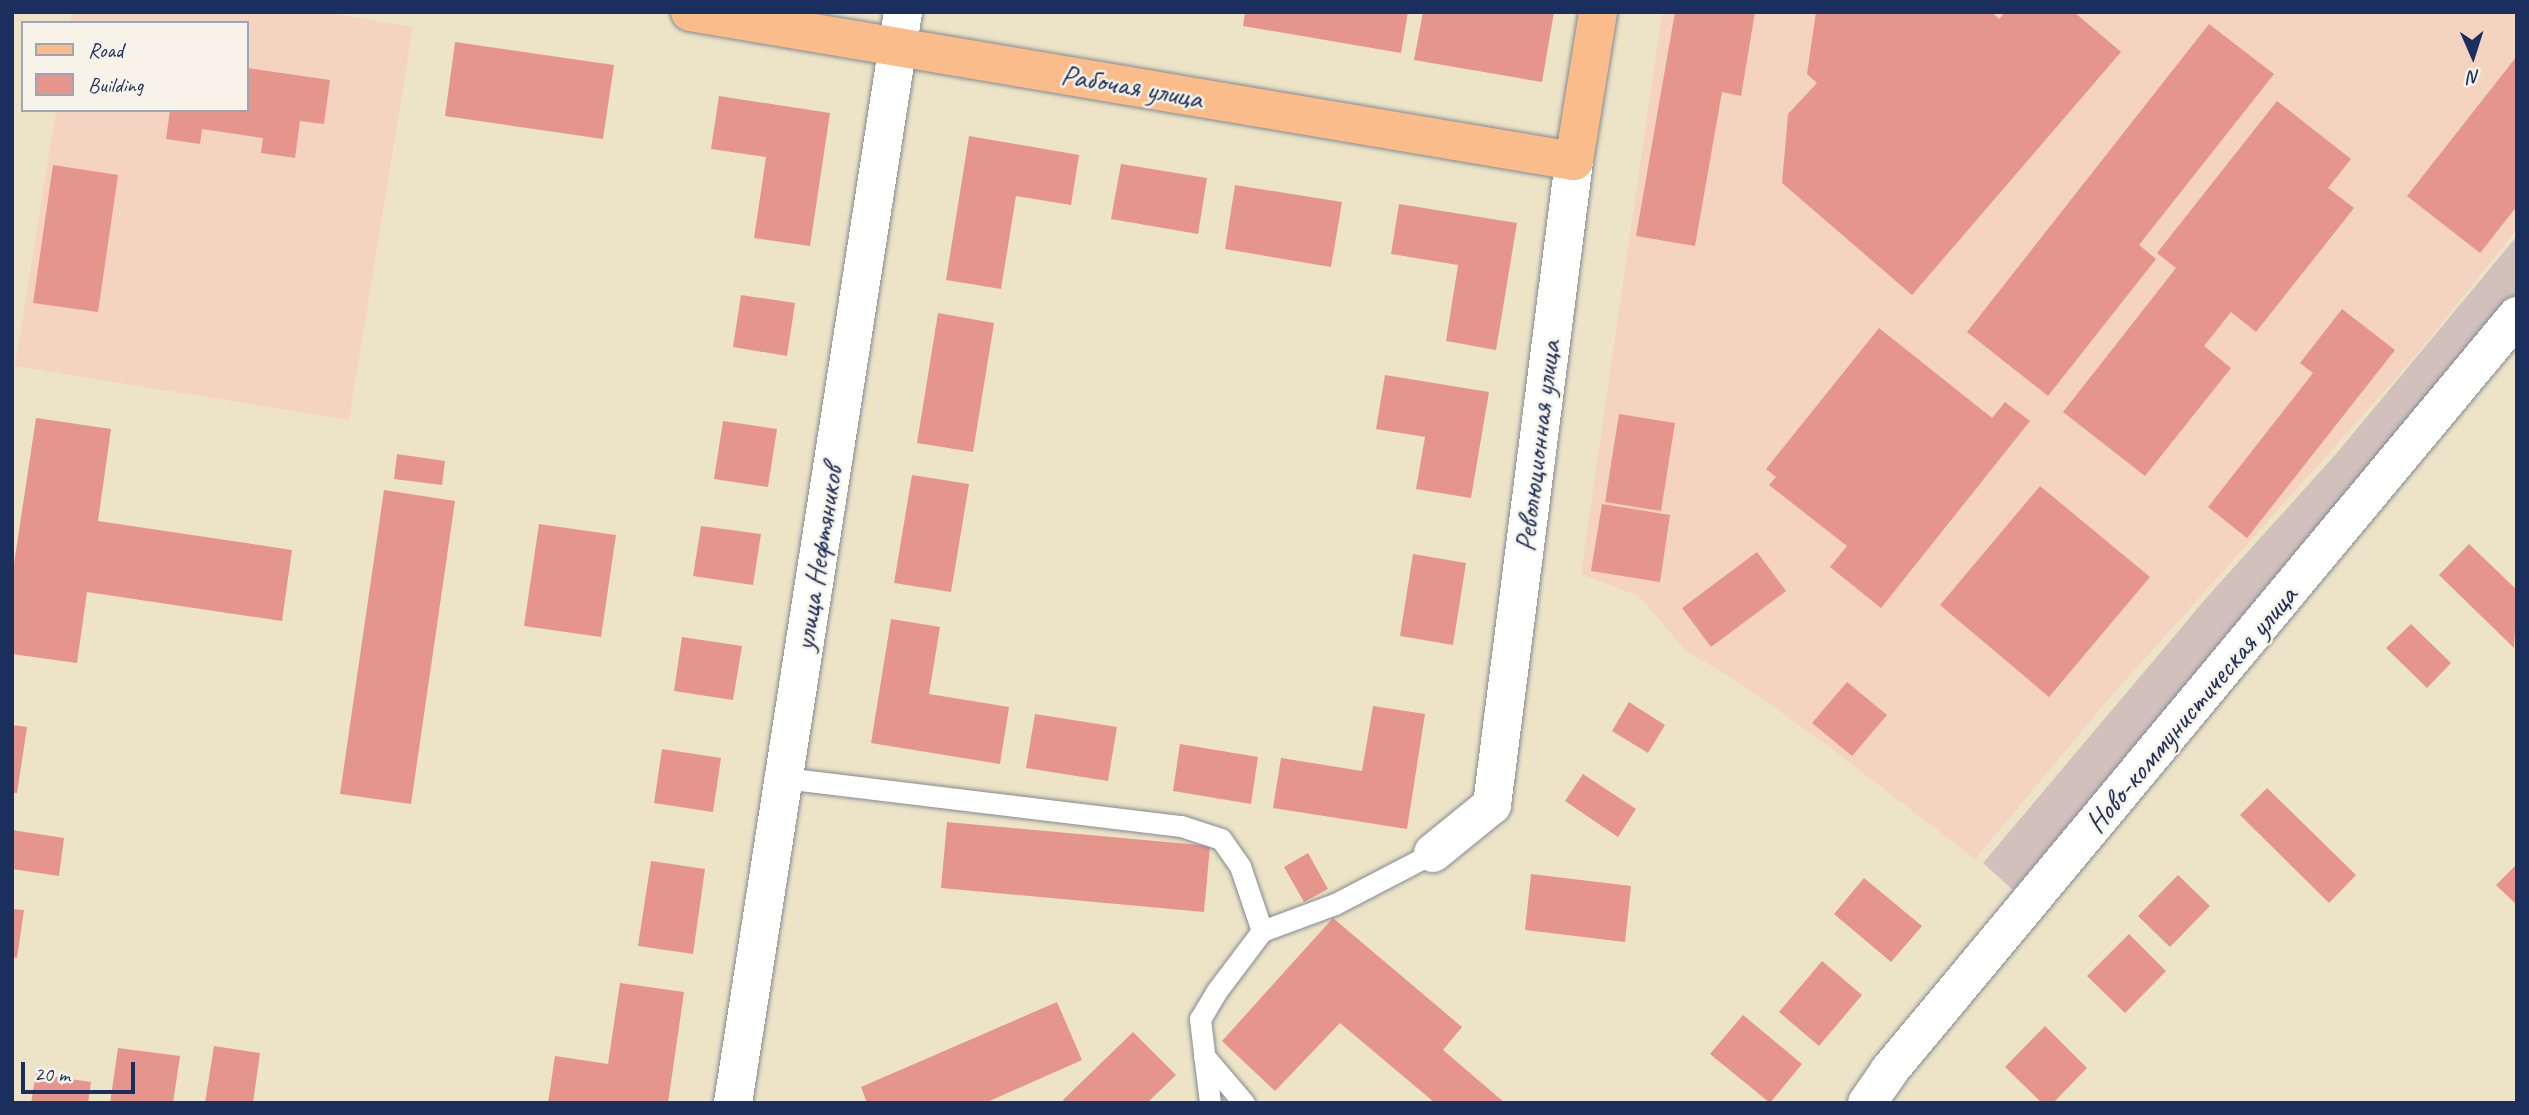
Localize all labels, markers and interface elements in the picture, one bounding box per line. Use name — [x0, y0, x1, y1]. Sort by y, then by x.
legend — [21, 21, 248, 112]
north arrow — [2438, 21, 2508, 91]
text: Road — [88, 37, 123, 63]
street label: Рабочая улица — [1058, 56, 1206, 116]
text: N — [2468, 65, 2481, 89]
text: Building — [88, 72, 143, 98]
street label: Революционная улица — [1506, 338, 1568, 554]
street label: улица Нефтяников — [785, 462, 851, 654]
street label: Ново-коммунистическая улица — [2077, 578, 2305, 840]
scale bar — [24, 1048, 138, 1092]
text: 20 m — [34, 1061, 70, 1087]

